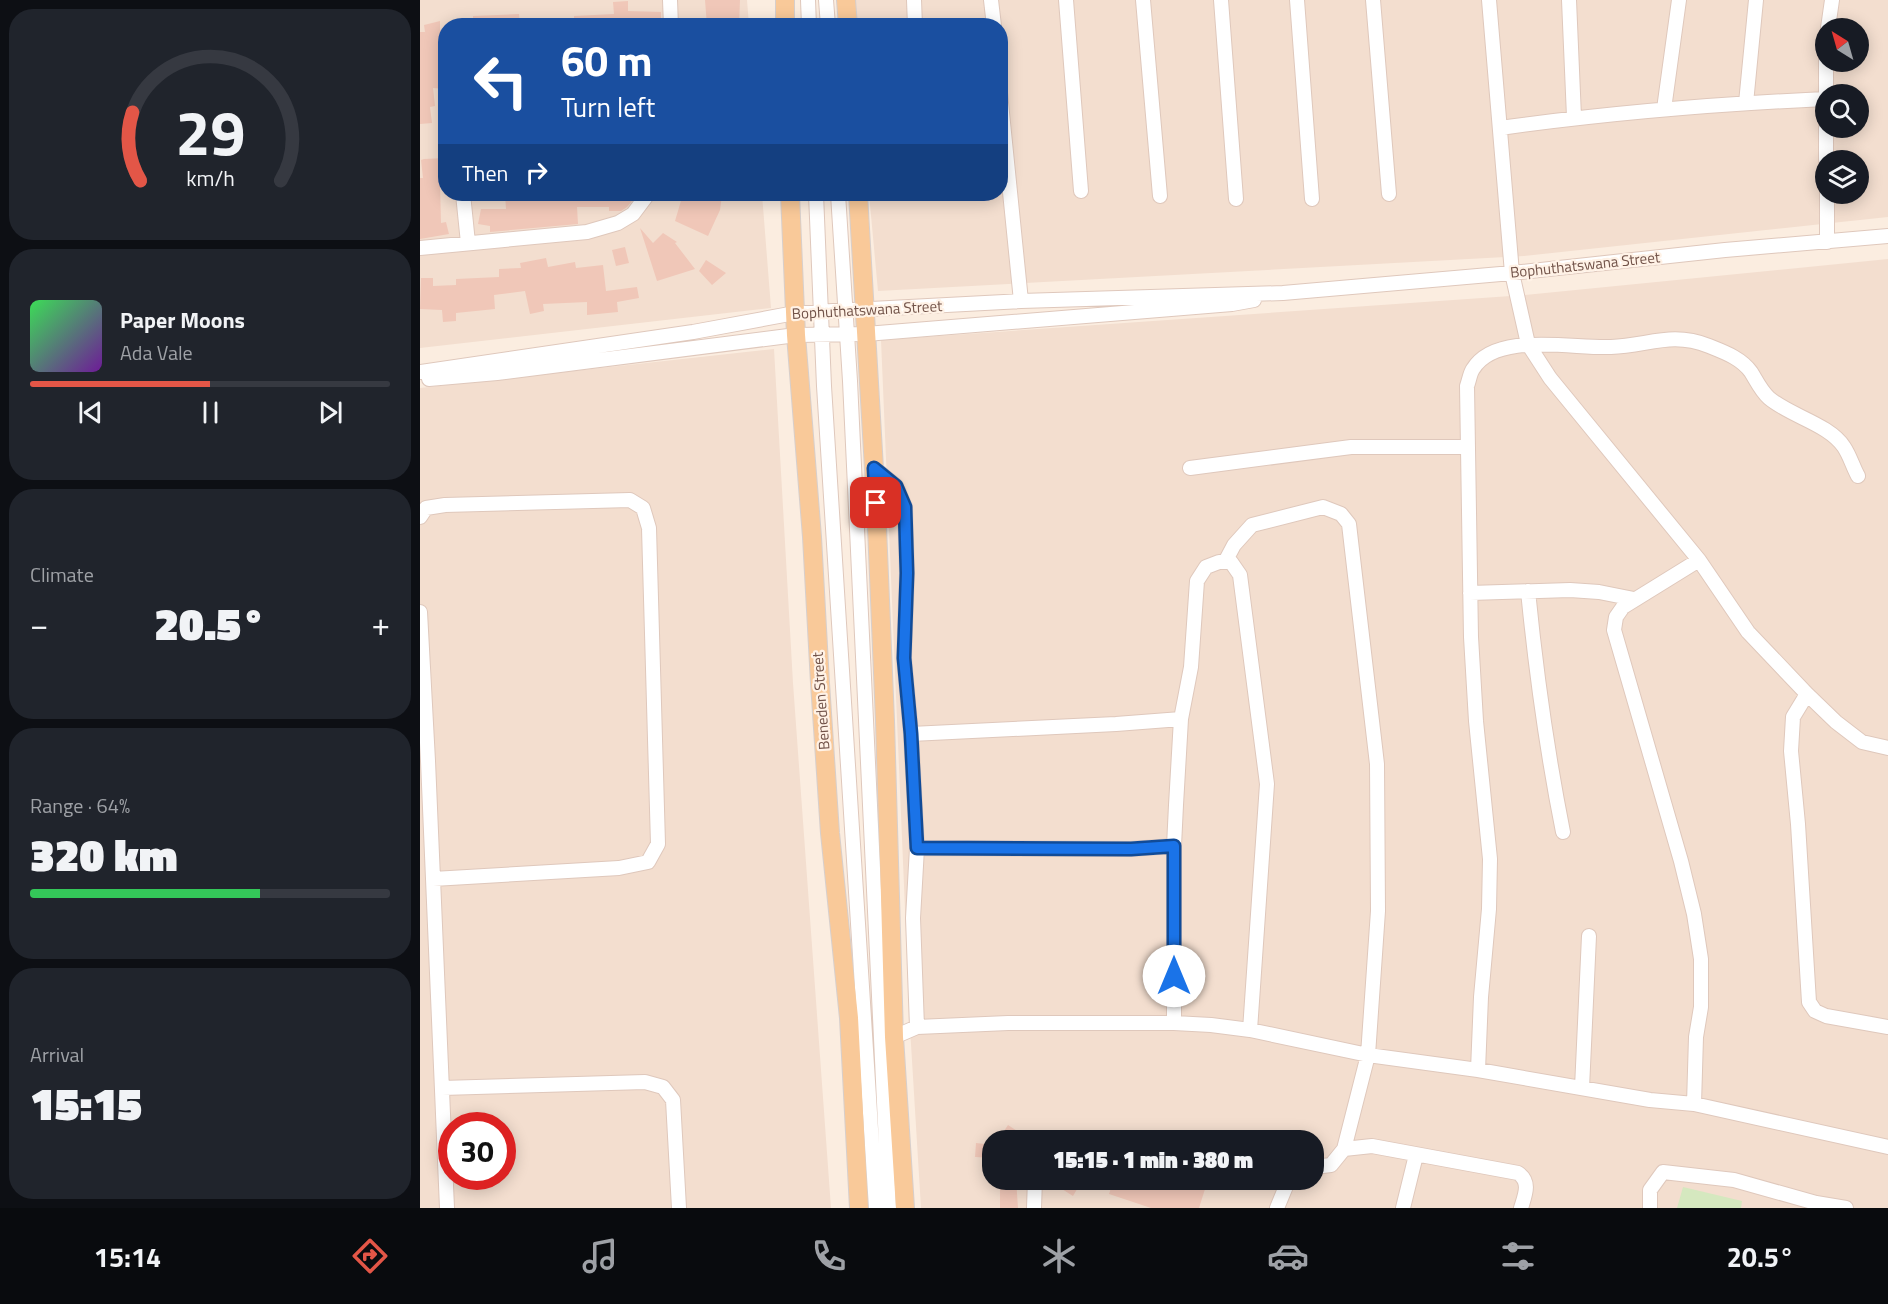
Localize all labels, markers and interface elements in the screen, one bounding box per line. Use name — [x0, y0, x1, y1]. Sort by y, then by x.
north arrow — [1815, 18, 1869, 72]
map controls — [1815, 18, 1869, 204]
text: 60 m — [561, 28, 653, 92]
icon: left — [462, 42, 540, 120]
button: search — [1815, 84, 1869, 138]
text: 29 — [175, 85, 245, 180]
text: Turn left — [561, 86, 655, 127]
button: layers — [1815, 150, 1869, 204]
text: Then — [462, 156, 508, 190]
icon: right — [520, 156, 553, 189]
text: km/h — [186, 163, 234, 195]
street label: Bophuthatswana Street — [1509, 245, 1662, 284]
street label: Bophuthatswana Street — [791, 294, 943, 325]
text: Paper Moons — [120, 303, 245, 337]
text: Ada Vale — [120, 337, 193, 368]
icon: previous — [74, 396, 107, 429]
icon: pause — [194, 396, 227, 429]
icon: next — [314, 396, 347, 429]
pin — [850, 477, 901, 528]
icon: arrive — [859, 486, 892, 519]
text: Climate — [30, 559, 94, 590]
text: 20.5° — [154, 589, 266, 657]
text: − — [30, 599, 48, 649]
text: + — [372, 599, 390, 649]
street label: Beneden Street — [806, 651, 835, 751]
text: Range · 64% — [30, 790, 130, 821]
text: 320 km — [30, 820, 178, 888]
position arrow — [1142, 944, 1206, 1008]
text: Arrival — [30, 1039, 84, 1070]
text: 15:15 — [30, 1069, 142, 1137]
speed limit sign: 30 — [438, 1112, 516, 1190]
text: 15:15 · 1 min · 380 m — [1053, 1143, 1253, 1177]
icon: directions — [349, 1235, 391, 1277]
icon: music — [579, 1235, 621, 1277]
icon: phone — [808, 1235, 850, 1277]
icon: climate — [1038, 1235, 1080, 1277]
icon: car — [1267, 1235, 1309, 1277]
icon: filters — [1497, 1235, 1539, 1277]
text: 15:14 — [94, 1236, 161, 1277]
text: 20.5° — [1727, 1236, 1794, 1277]

